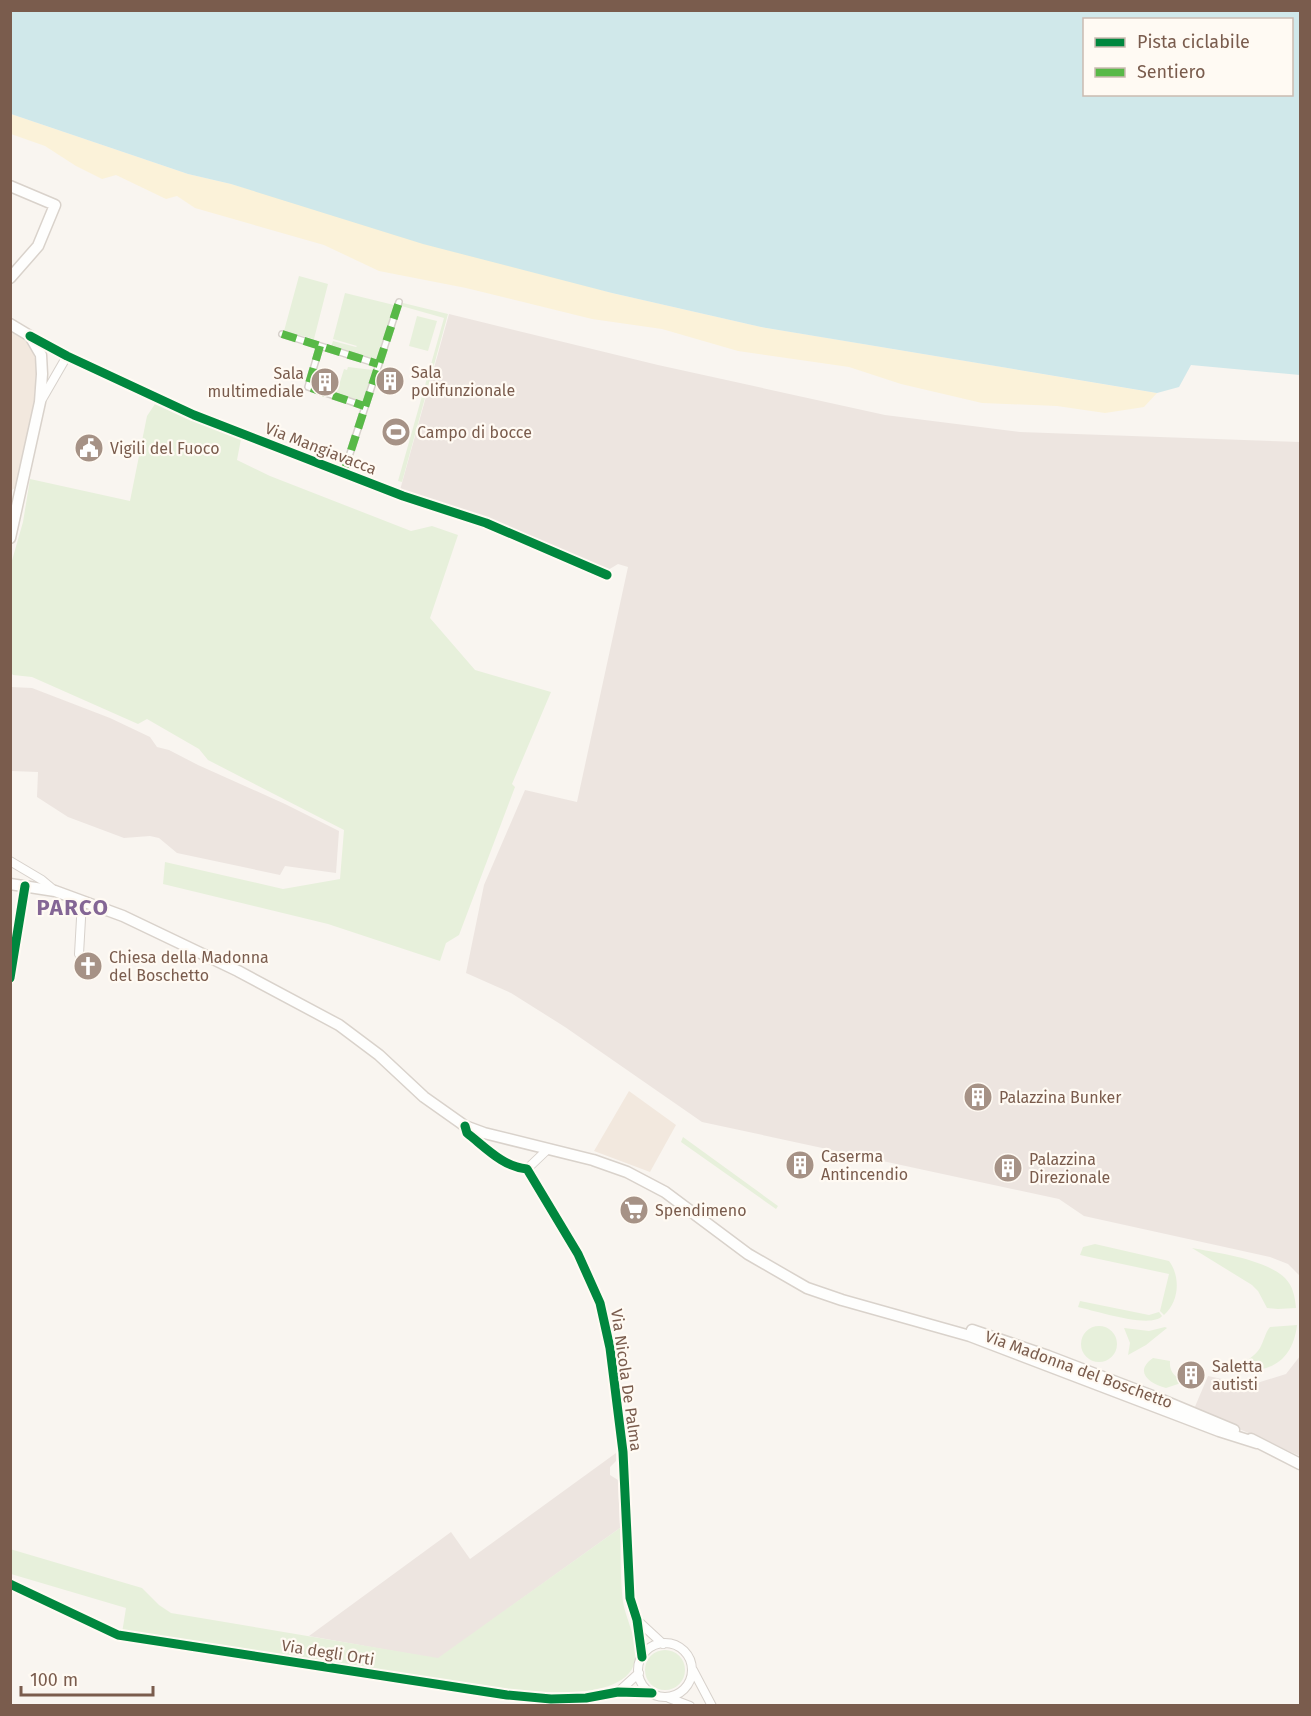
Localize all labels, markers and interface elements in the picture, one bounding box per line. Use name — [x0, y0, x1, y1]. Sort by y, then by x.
legend — [1083, 18, 1293, 96]
text: Pista ciclabile — [1137, 31, 1250, 53]
text: Sentiero — [1137, 61, 1205, 83]
place label: Sala polifunzionale — [411, 363, 515, 400]
place label: Sala multimediale — [208, 364, 304, 401]
building icon: Sala polifunzionale — [374, 365, 406, 397]
building icon: Sala multimediale — [309, 366, 341, 398]
sports icon: Campo di bocce — [380, 416, 412, 448]
street label: Via Mangiavacca — [262, 418, 379, 478]
place label: Campo di bocce — [417, 423, 532, 442]
public building icon: Vigili del Fuoco — [73, 432, 105, 464]
place label: Vigili del Fuoco — [110, 439, 220, 458]
district label: PARCO — [36, 894, 110, 921]
place label: Chiesa della Madonna del Boschetto — [109, 948, 269, 985]
church icon: Chiesa della Madonna del Boschetto — [72, 950, 104, 982]
building icon: Palazzina Bunker — [962, 1081, 994, 1113]
place label: Palazzina Bunker — [999, 1088, 1122, 1107]
place label: Caserma Antincendio — [821, 1147, 908, 1184]
building icon: Caserma Antincendio — [784, 1149, 816, 1181]
place label: Palazzina Direzionale — [1029, 1150, 1110, 1187]
building icon: Palazzina Direzionale — [992, 1152, 1024, 1184]
supermarket icon: Spendimeno — [618, 1194, 650, 1226]
place label: Spendimeno — [655, 1201, 747, 1220]
street label: Via Nicola De Palma — [607, 1308, 646, 1452]
street label: Via Madonna del Boschetto — [982, 1327, 1175, 1412]
place label: Saletta autisti — [1212, 1357, 1263, 1394]
building icon: Saletta autisti — [1175, 1359, 1207, 1391]
street label: Via degli Orti — [280, 1636, 376, 1669]
scale bar — [21, 1659, 153, 1697]
text: 100 m — [30, 1669, 78, 1691]

